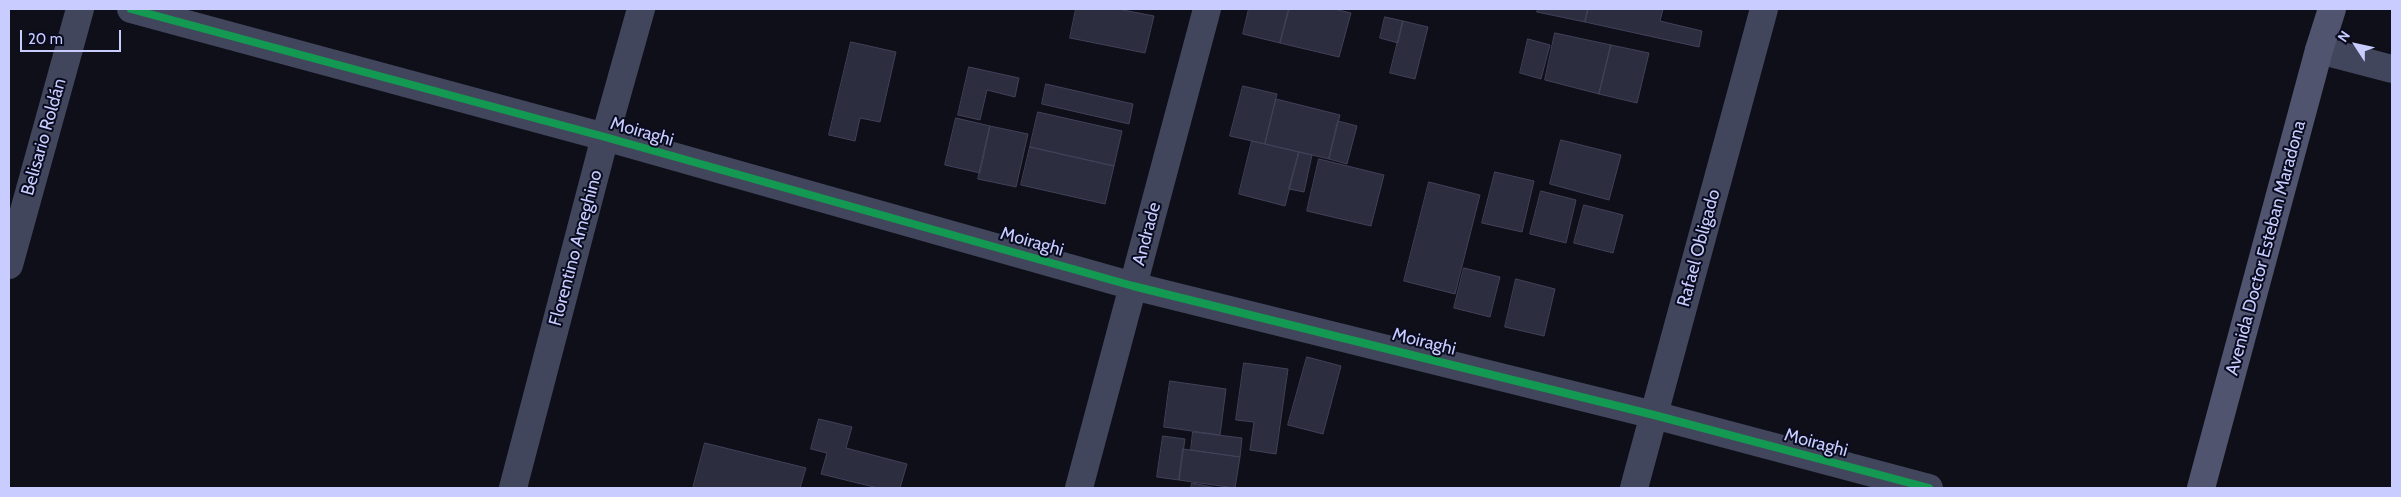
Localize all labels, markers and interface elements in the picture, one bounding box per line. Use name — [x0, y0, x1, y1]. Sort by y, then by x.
scale bar — [22, 20, 124, 52]
north arrow — [2331, 20, 2381, 70]
text: N — [2333, 27, 2354, 46]
text: 20 m — [28, 30, 63, 48]
street label: Belisario Roldán — [17, 76, 71, 198]
street label: Moiraghi — [608, 113, 676, 151]
street label: Avenida Doctor Esteban Maradona — [2222, 118, 2310, 378]
street label: Florentino Ameghino — [545, 168, 607, 328]
street label: Rafael Obligado — [1673, 187, 1725, 309]
street label: Andrade — [1128, 200, 1166, 268]
street label: Moiraghi — [998, 223, 1066, 261]
street label: Moiraghi — [1390, 324, 1458, 360]
street label: Moiraghi — [1782, 424, 1850, 462]

